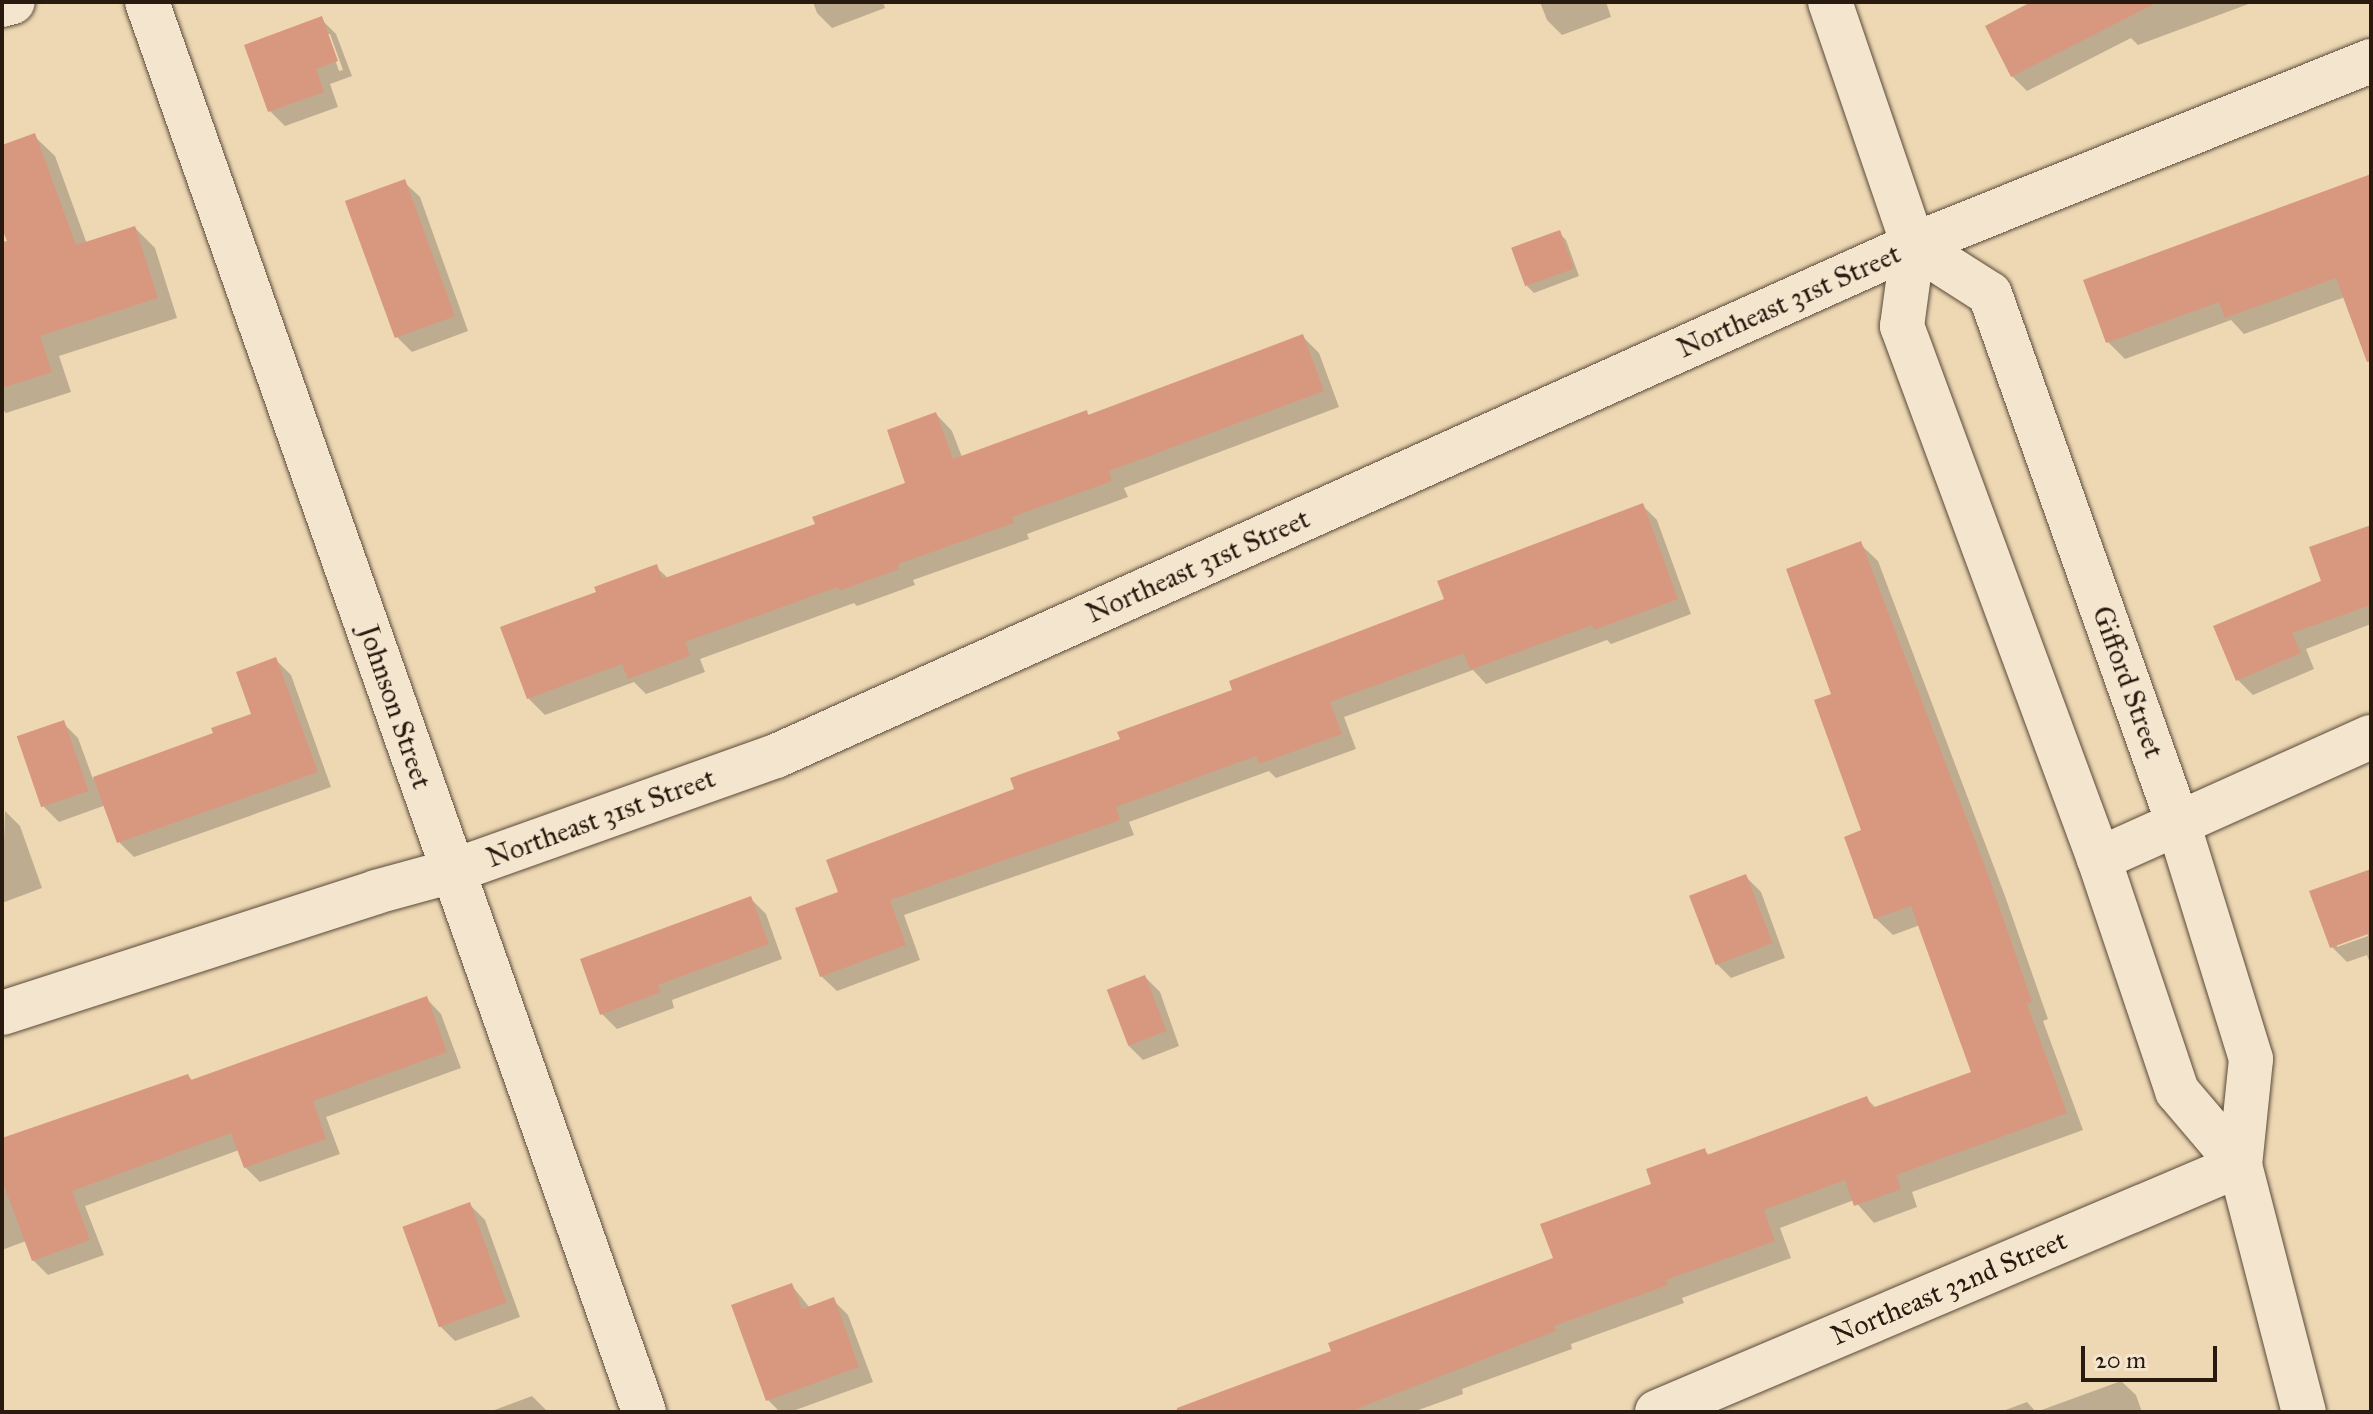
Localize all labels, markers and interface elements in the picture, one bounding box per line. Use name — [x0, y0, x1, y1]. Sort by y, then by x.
street label: Northeast 31st Street — [1672, 237, 1906, 365]
street label: Northeast 31st Street — [1081, 502, 1315, 630]
street label: Gifford Street — [2085, 601, 2171, 763]
street label: Johnson Street — [351, 621, 439, 793]
street label: Northeast 31st Street — [482, 761, 720, 875]
street label: Northeast 32nd Street — [1826, 1223, 2072, 1353]
scale bar — [2085, 1330, 2221, 1380]
text: 20 m — [2095, 1345, 2146, 1375]

